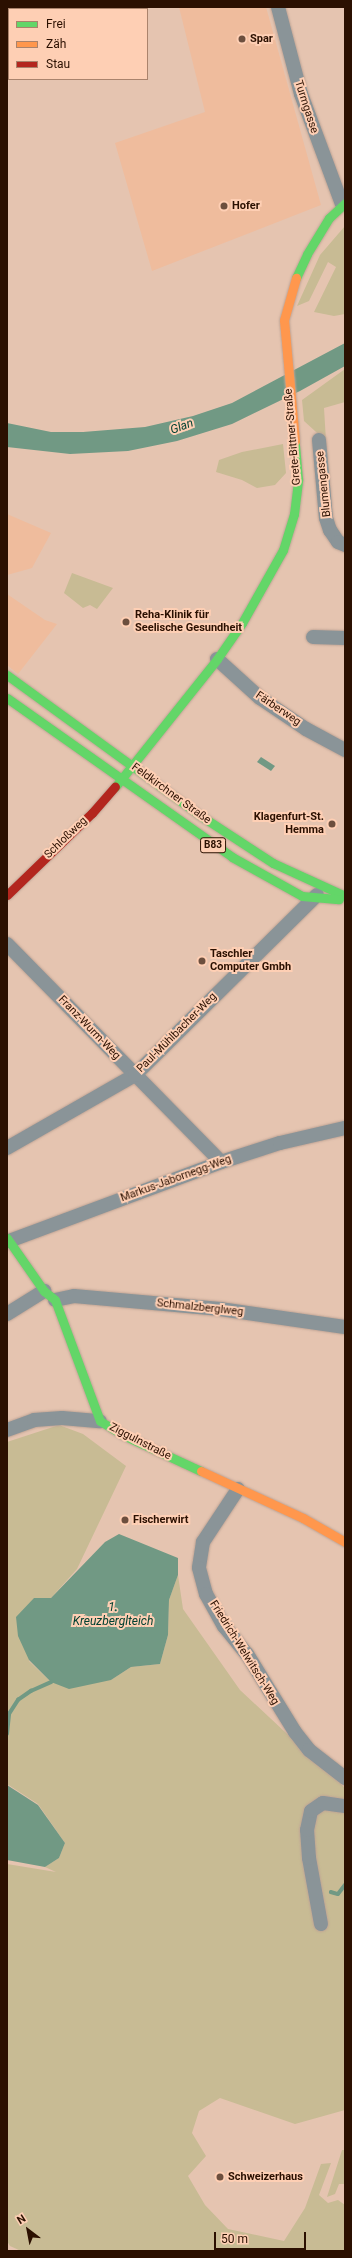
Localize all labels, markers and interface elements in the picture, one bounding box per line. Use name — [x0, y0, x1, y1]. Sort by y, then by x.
legend — [8, 8, 148, 80]
text: Frei — [46, 17, 66, 31]
place label: Spar — [250, 32, 273, 46]
marker: Spar — [237, 34, 247, 44]
text: Zäh — [46, 37, 66, 51]
text: Stau — [46, 57, 70, 71]
street label: Turmgasse — [291, 79, 321, 135]
place label: Hofer — [232, 199, 260, 213]
marker: Hofer — [219, 201, 229, 211]
street label: Grete-Bittner-Straße — [282, 388, 304, 486]
water label: Glan — [168, 416, 196, 438]
street label: Blumengasse — [314, 450, 334, 518]
place label: Reha-Klinik für Seelische Gesundheit — [135, 609, 242, 635]
marker: Reha-Klinik für Seelische Gesundheit — [120, 616, 132, 628]
street label: Färberweg — [253, 689, 303, 729]
street label: Feldkirchner Straße — [129, 761, 213, 827]
place label: Klagenfurt-St. Hemma — [254, 811, 324, 837]
street label: Schloßweg — [42, 814, 90, 862]
marker: Klagenfurt-St. Hemma — [327, 819, 337, 829]
road number: B83 — [200, 837, 226, 853]
place label: Taschler Computer Gmbh — [210, 948, 291, 974]
marker: Taschler Computer Gmbh — [197, 956, 207, 966]
street label: Paul-Mühlbacher-Weg — [134, 990, 220, 1076]
street label: Franz-Wurm-Weg — [55, 993, 123, 1063]
street label: Markus-Jabornegg-Weg — [119, 1153, 233, 1205]
street label: Schmalzberglweg — [156, 1297, 244, 1319]
street label: Ziggulnstraße — [107, 1421, 173, 1463]
place label: Fischerwirt — [133, 1513, 189, 1527]
marker: Fischerwirt — [120, 1515, 130, 1525]
street label: Friedrich-Welwitsch-Weg — [206, 1598, 282, 1708]
water label: 1. Kreuzberglteich — [73, 1601, 153, 1629]
place label: Schweizerhaus — [228, 2170, 303, 2184]
marker: Schweizerhaus — [215, 2172, 225, 2182]
north arrow — [8, 2210, 48, 2250]
text: N — [15, 2212, 28, 2227]
scale bar — [216, 2224, 308, 2250]
text: 50 m — [221, 2232, 248, 2246]

